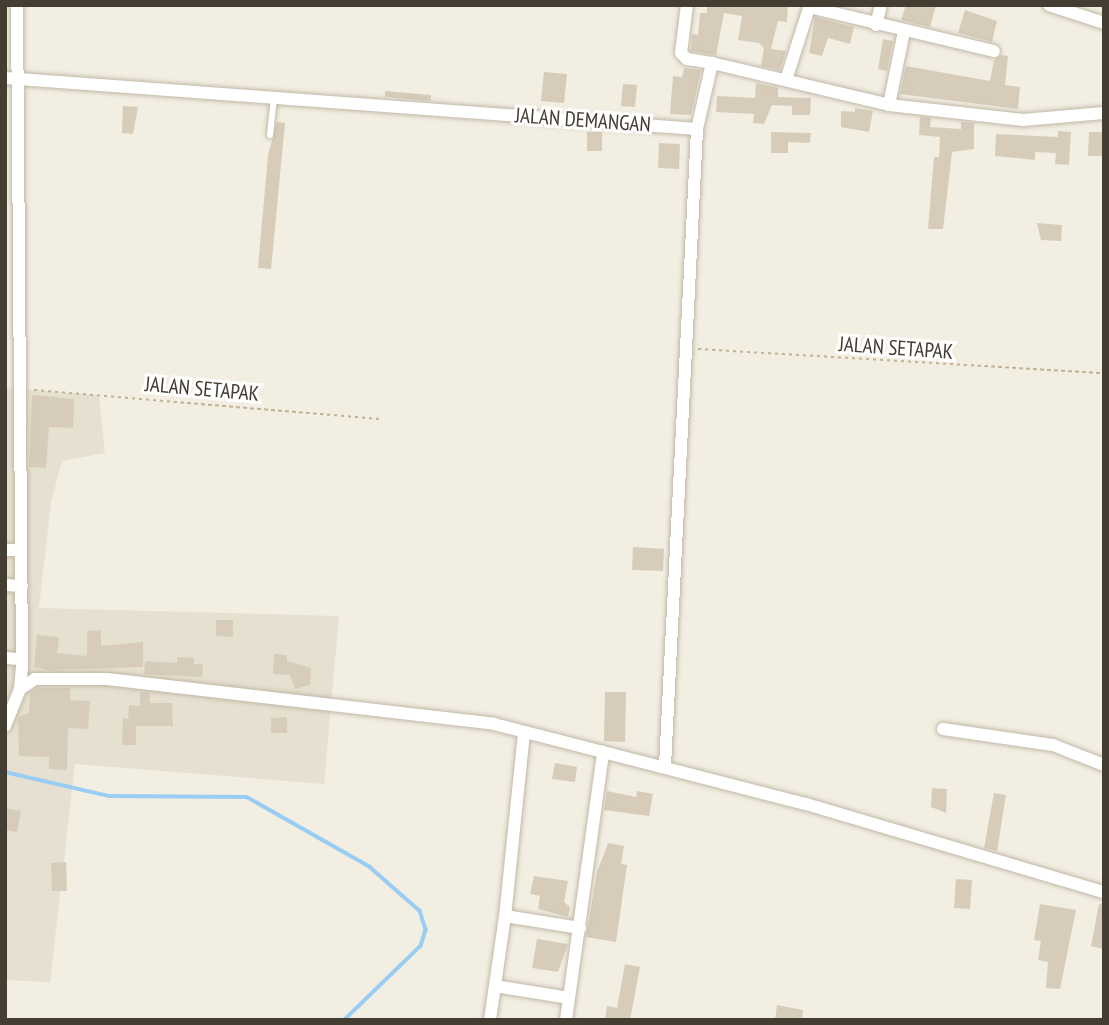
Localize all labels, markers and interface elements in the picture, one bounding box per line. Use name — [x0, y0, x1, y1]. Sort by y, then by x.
street label: JALAN DEMANGAN — [514, 103, 652, 137]
street label: JALAN SETAPAK — [838, 331, 954, 365]
street label: JALAN SETAPAK — [144, 371, 260, 407]

